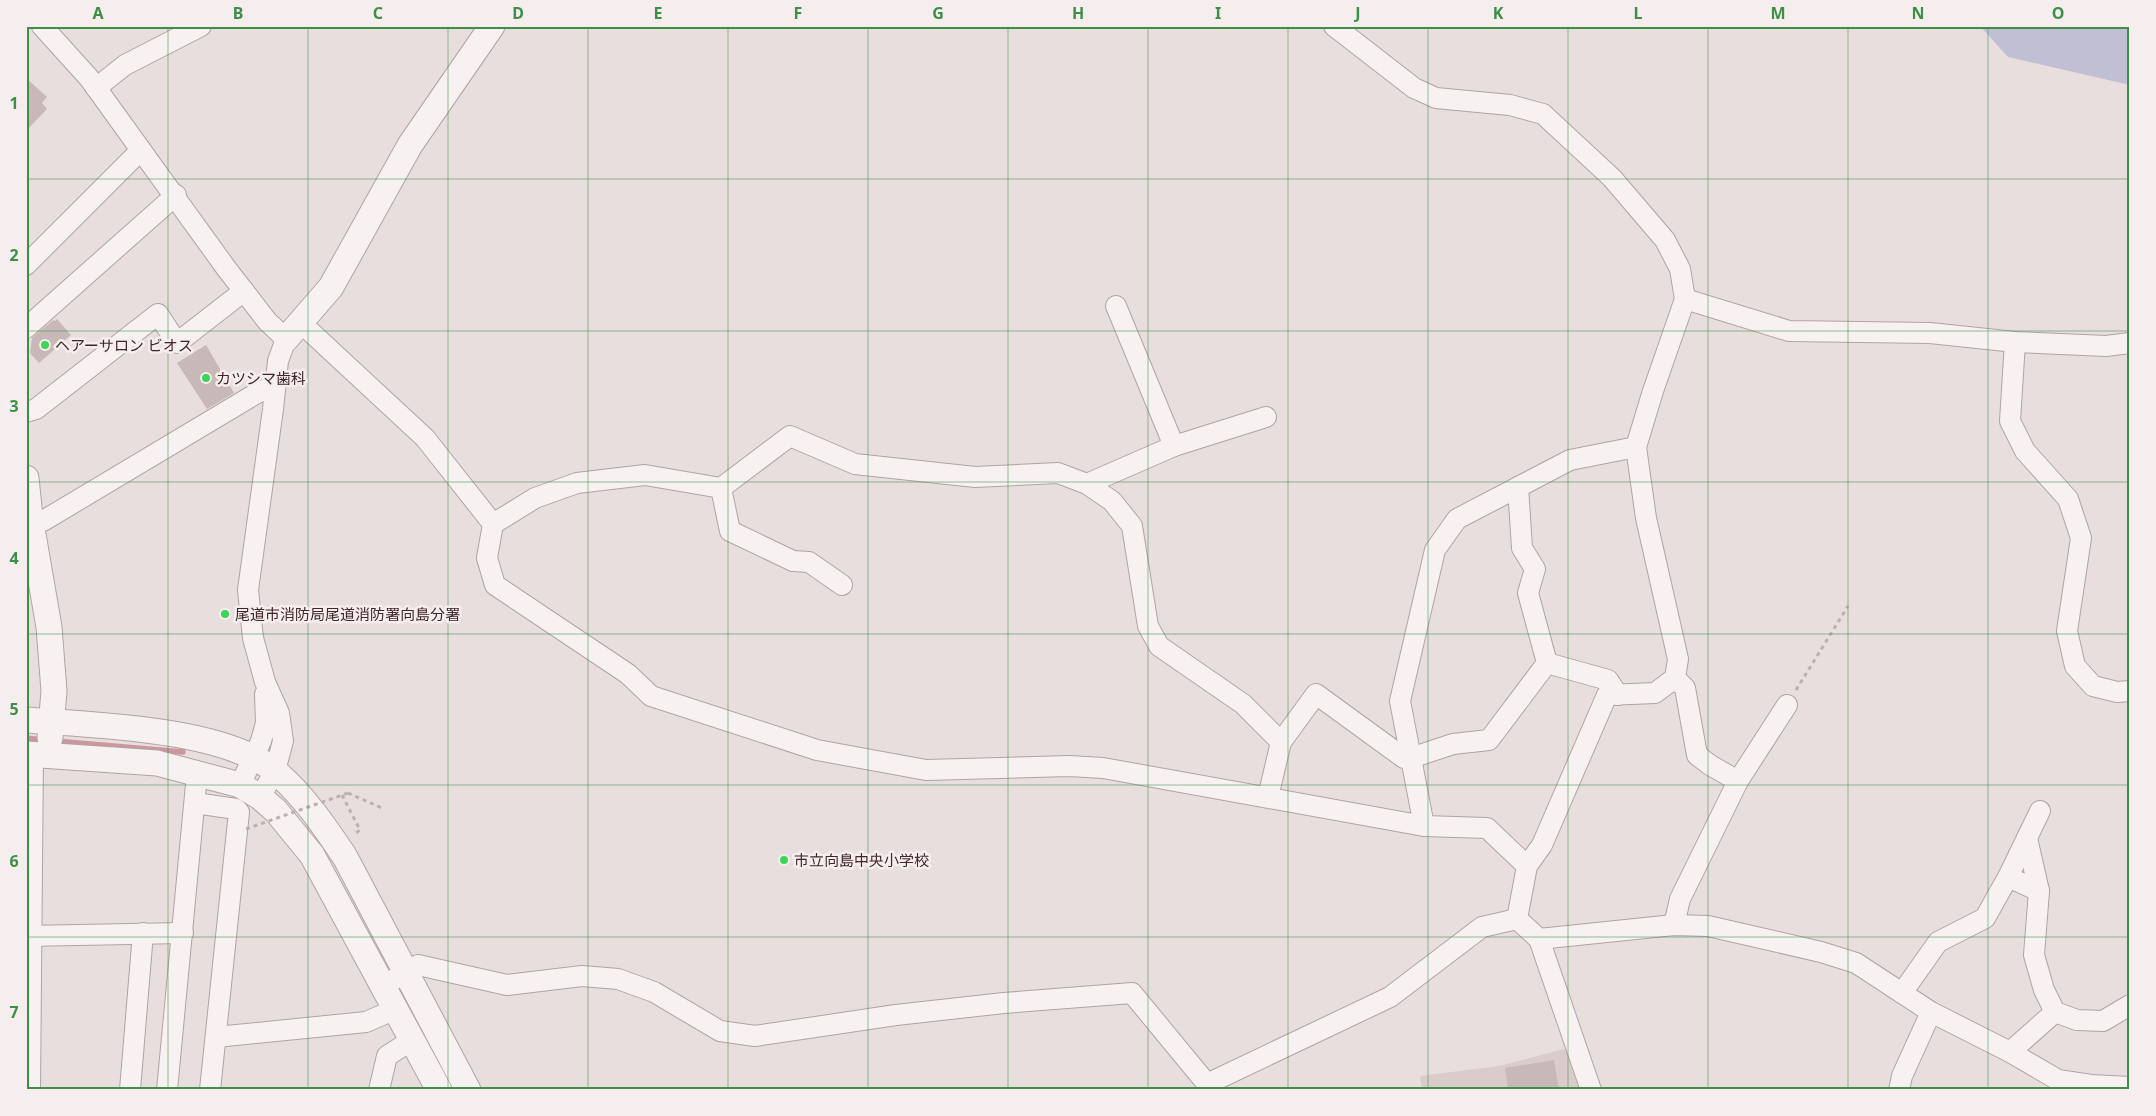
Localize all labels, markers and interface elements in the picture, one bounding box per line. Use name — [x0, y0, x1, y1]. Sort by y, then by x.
text: A — [92, 2, 104, 24]
text: B — [233, 2, 243, 24]
text: C — [373, 2, 383, 24]
text: D — [512, 2, 524, 24]
text: E — [654, 2, 663, 24]
text: F — [794, 2, 802, 24]
text: G — [932, 2, 944, 24]
text: H — [1072, 2, 1084, 24]
text: I — [1215, 2, 1221, 24]
text: J — [1353, 2, 1361, 24]
text: K — [1493, 2, 1504, 24]
text: L — [1634, 2, 1643, 24]
text: M — [1770, 2, 1786, 24]
text: N — [1911, 2, 1925, 24]
text: O — [2052, 2, 2064, 24]
text: 1 — [9, 92, 19, 114]
text: 2 — [9, 244, 19, 266]
place label: ヘアーサロン ビオス — [55, 335, 193, 355]
marker: ヘアーサロン ビオス — [39, 339, 51, 351]
place label: カツシマ歯科 — [216, 368, 306, 388]
marker: カツシマ歯科 — [200, 372, 212, 384]
text: 3 — [9, 395, 19, 417]
text: 4 — [9, 547, 19, 569]
place label: 尾道市消防局尾道消防署向島分署 — [235, 604, 460, 624]
marker: 尾道市消防局尾道消防署向島分署 — [219, 608, 231, 620]
text: 5 — [9, 698, 19, 720]
text: 6 — [9, 850, 19, 872]
place label: 市立向島中央小学校 — [794, 850, 929, 870]
marker: 市立向島中央小学校 — [778, 854, 790, 866]
text: 7 — [9, 1001, 19, 1023]

